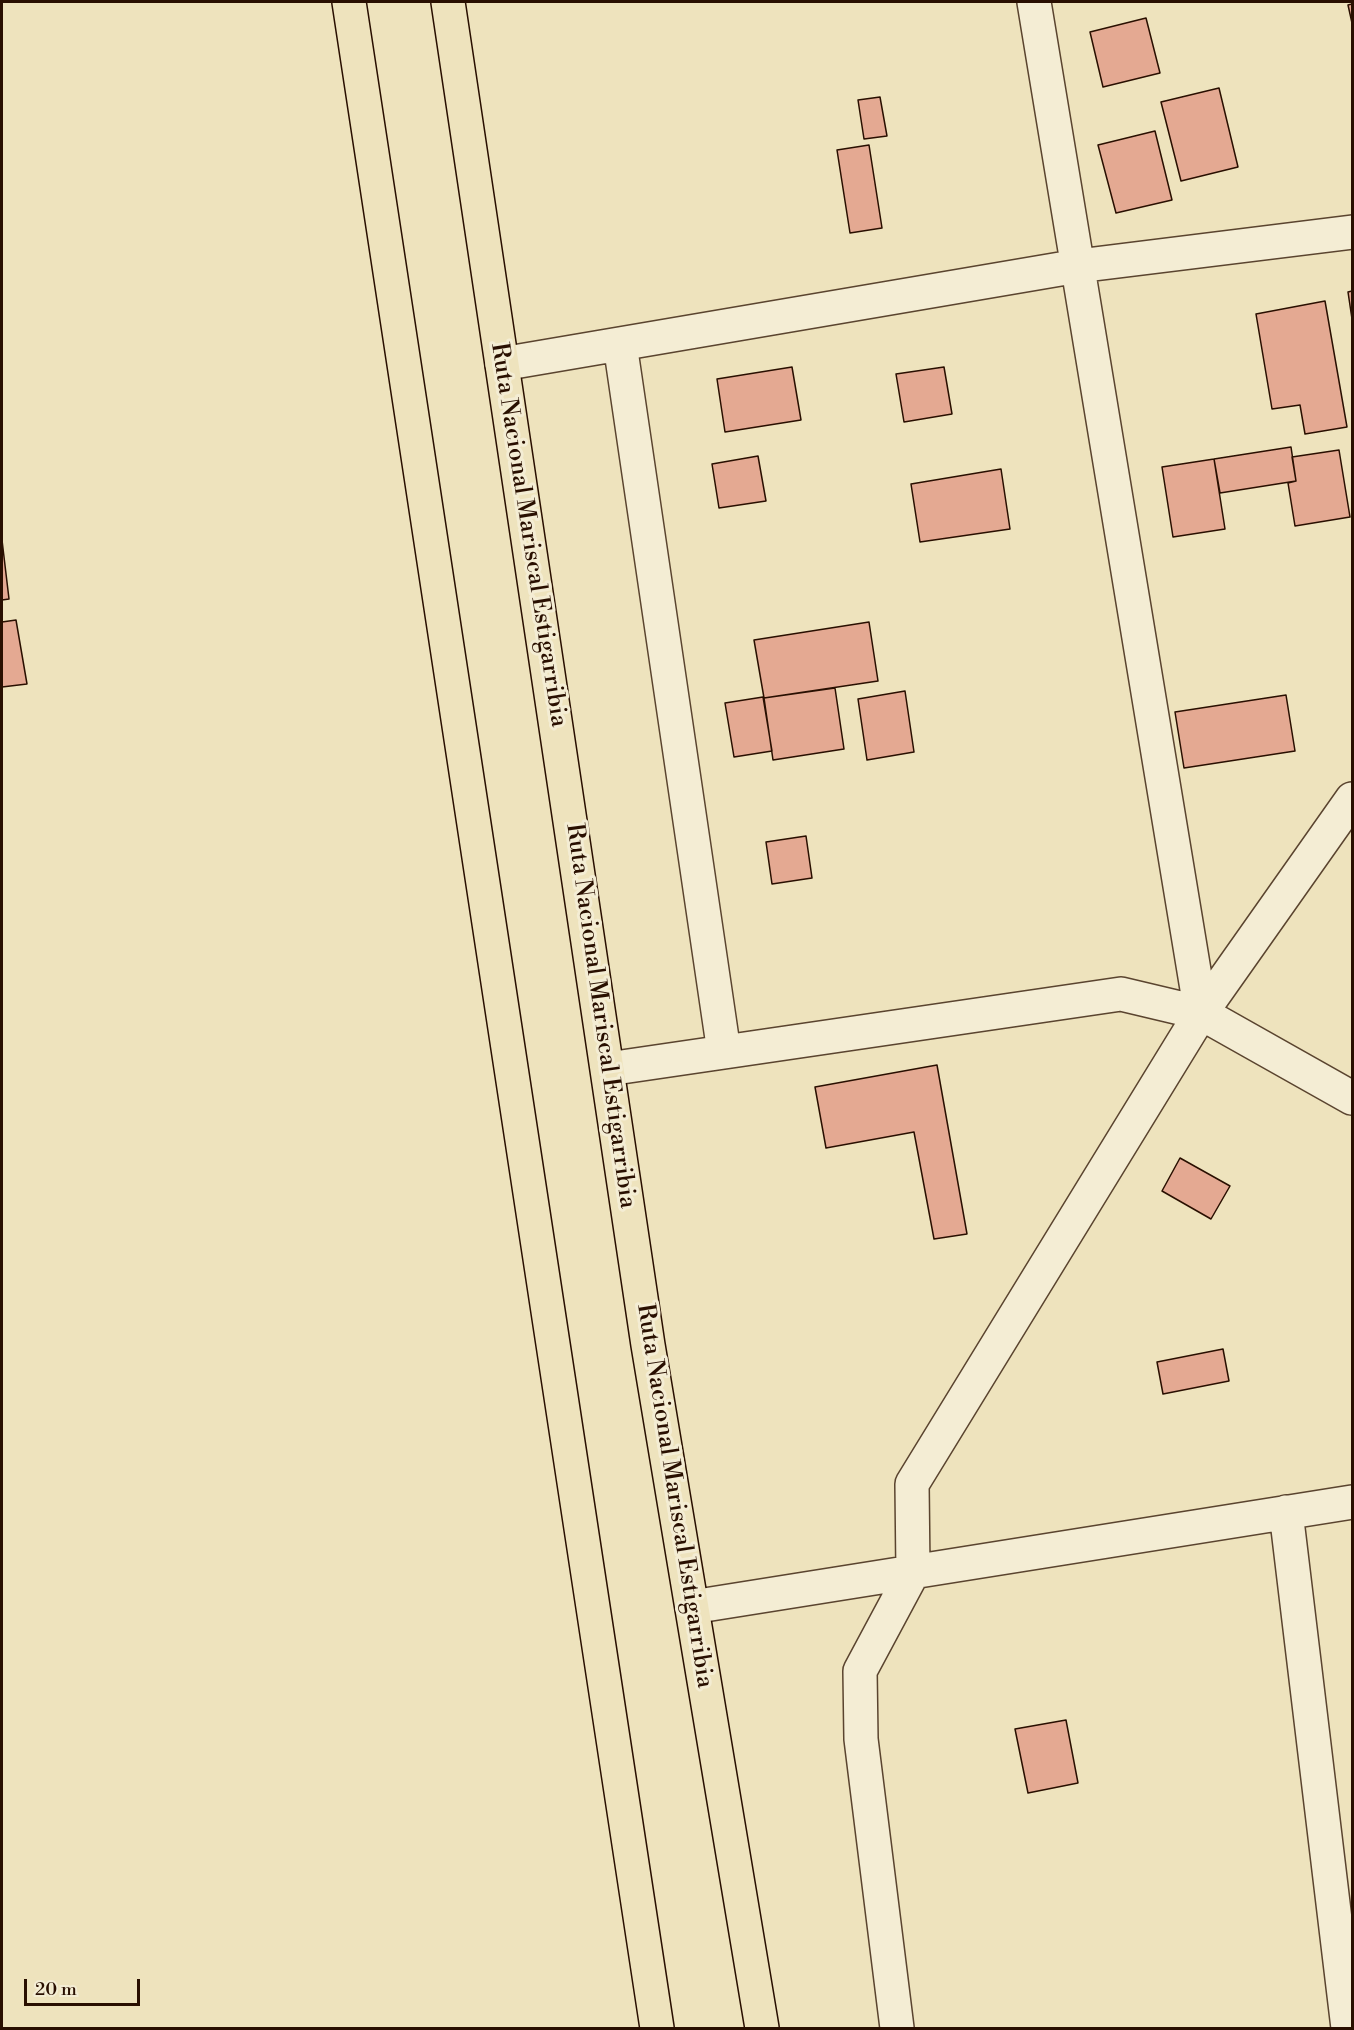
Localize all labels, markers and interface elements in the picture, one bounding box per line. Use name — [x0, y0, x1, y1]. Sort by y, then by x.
street label: Ruta Nacional Mariscal Estigarribia — [483, 341, 573, 729]
street label: Ruta Nacional Mariscal Estigarribia — [559, 822, 641, 1210]
street label: Ruta Nacional Mariscal Estigarribia — [629, 1302, 719, 1690]
scale bar — [27, 1967, 142, 2005]
text: 20 m — [35, 1978, 77, 2001]

